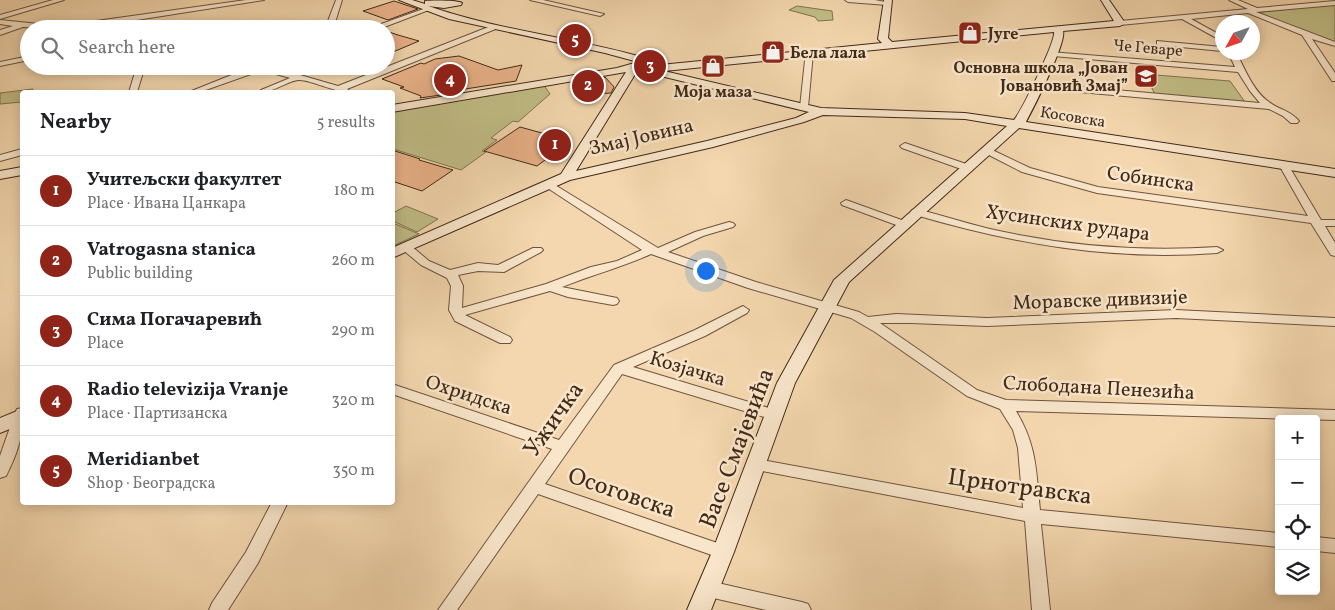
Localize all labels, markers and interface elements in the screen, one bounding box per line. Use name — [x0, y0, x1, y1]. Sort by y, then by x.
north arrow — [1215, 15, 1260, 60]
search box — [20, 20, 395, 75]
shop icon: Југе — [957, 20, 983, 46]
pin: 5 — [559, 21, 591, 59]
place label: Југе — [987, 24, 1018, 46]
icon: search — [38, 34, 66, 62]
text: Search here — [78, 35, 175, 61]
street label: Че Геваре — [1112, 35, 1184, 63]
shop icon: Бела лала — [760, 39, 786, 65]
place label: Бела лала — [790, 43, 867, 65]
pin: 3 — [634, 47, 666, 85]
shop icon: Моја маза — [700, 53, 726, 79]
place label: Основна школа „Јован Јовановић Змај” — [953, 58, 1128, 98]
pin: 4 — [434, 61, 466, 99]
school or university icon: Основна школа „Јован Јовановић Змај” — [1133, 63, 1159, 89]
pin: 2 — [572, 67, 604, 105]
place label: Моја маза — [674, 82, 753, 104]
street label: Косовска — [1038, 102, 1107, 134]
text: Nearby — [40, 108, 111, 137]
text: 5 results — [317, 112, 375, 134]
street label: Змај Јовина — [586, 112, 696, 164]
pin: 1 — [539, 126, 571, 164]
street label: Собинска — [1105, 160, 1196, 200]
text: Учитељски факултет — [87, 167, 281, 193]
text: 1 — [53, 180, 59, 202]
text: 180 m — [334, 180, 375, 202]
text: Place · Ивана Цанкара — [87, 193, 246, 215]
street label: Хусинских рудара — [984, 199, 1152, 249]
text: Vatrogasna stanica — [87, 237, 256, 263]
text: 2 — [52, 250, 60, 272]
text: 260 m — [331, 250, 375, 272]
your location — [693, 258, 719, 284]
text: Public building — [87, 263, 193, 285]
street label: Моравске дивизије — [1012, 284, 1188, 318]
text: Сима Погачаревић — [87, 307, 262, 333]
text: 3 — [52, 320, 60, 342]
text: 290 m — [331, 320, 375, 342]
text: Place — [87, 333, 124, 355]
street label: Козјачка — [646, 345, 729, 395]
street label: Васе Смајевића — [692, 364, 784, 534]
street label: Охридска — [421, 369, 515, 423]
street label: Слободана Пенезића — [1002, 370, 1196, 408]
street label: Ужичка — [516, 375, 593, 465]
text: Radio televizija Vranje — [87, 377, 288, 403]
text: 4 — [51, 390, 61, 412]
text: 320 m — [331, 390, 375, 412]
text: Place · Партизанска — [87, 403, 228, 425]
map controls — [1275, 415, 1320, 595]
button: + — [1275, 415, 1320, 460]
text: Meridianbet — [87, 447, 200, 473]
text: 5 — [52, 460, 60, 482]
text: 350 m — [332, 460, 375, 482]
street label: Осоговска — [563, 460, 680, 528]
button: − — [1275, 460, 1320, 505]
street label: Црнотравска — [945, 461, 1094, 515]
text: Shop · Београдска — [87, 473, 215, 495]
button: locate — [1275, 505, 1320, 550]
button: layers — [1275, 550, 1320, 595]

